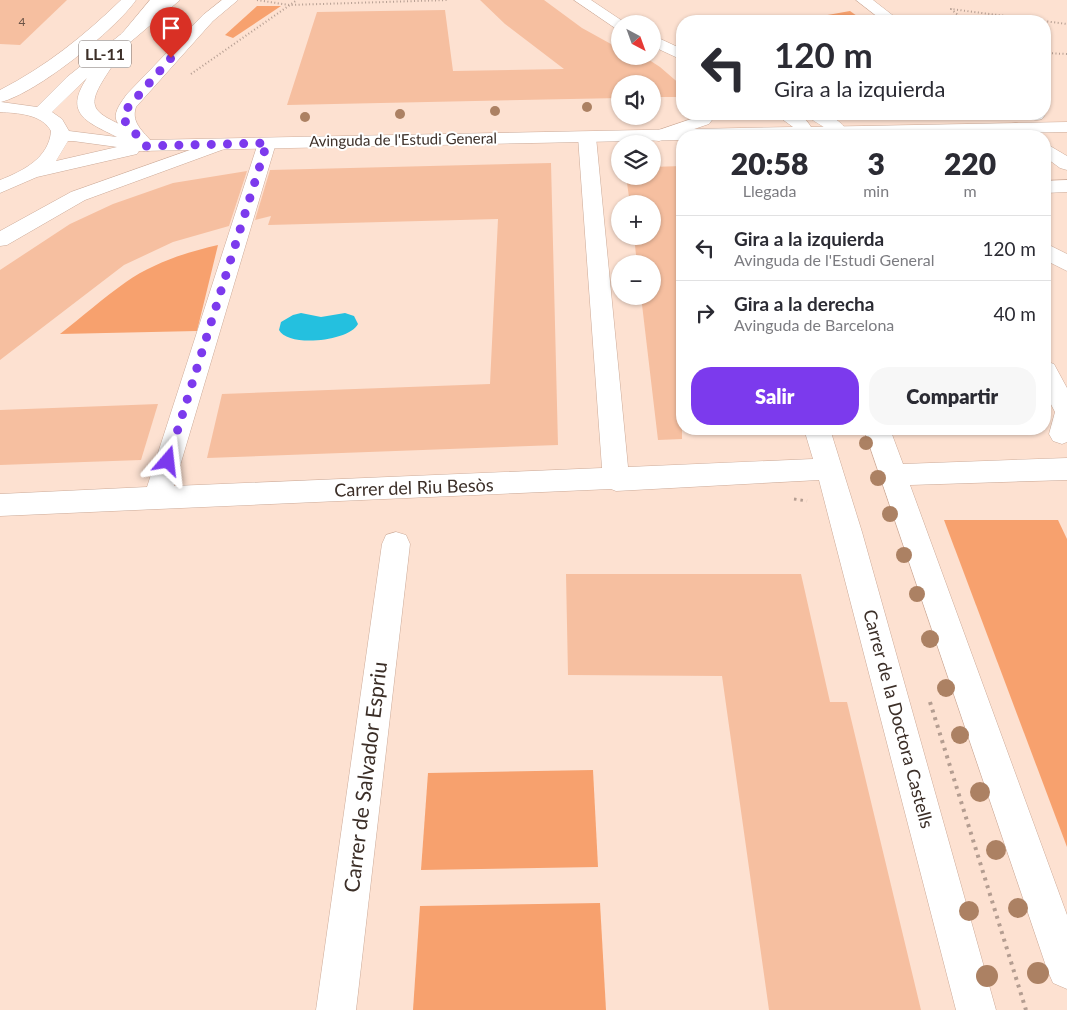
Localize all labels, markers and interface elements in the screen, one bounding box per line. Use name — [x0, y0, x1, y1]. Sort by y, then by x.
pin — [150, 7, 192, 58]
house number: 4 — [19, 14, 26, 29]
icon: arrive — [157, 14, 185, 42]
north arrow — [611, 15, 661, 65]
map controls — [611, 15, 661, 305]
text: 120 m — [774, 33, 873, 75]
icon: left — [691, 35, 756, 100]
road number: LL-11 — [79, 41, 131, 68]
button: sound — [611, 75, 661, 125]
text: Gira a la izquierda — [774, 75, 945, 102]
street label: Avinguda de l'Estudi General — [309, 128, 497, 150]
button: layers — [611, 135, 661, 185]
text: 20:58 — [731, 145, 808, 181]
text: 3 — [867, 145, 885, 181]
text: 220 — [944, 145, 996, 181]
text: Llegada — [743, 181, 796, 200]
text: min — [863, 181, 889, 200]
text: m — [963, 181, 977, 200]
button: + — [611, 195, 661, 245]
text: Gira a la izquierda — [734, 227, 884, 250]
icon: left — [691, 234, 719, 262]
text: 120 m — [982, 237, 1036, 260]
text: Avinguda de l'Estudi General — [734, 250, 934, 269]
button: − — [611, 255, 661, 305]
text: Gira a la derecha — [734, 292, 874, 315]
icon: right — [691, 299, 719, 327]
text: 40 m — [993, 302, 1036, 325]
text: Avinguda de Barcelona — [734, 315, 894, 334]
button: Salir — [691, 367, 859, 425]
button: Compartir — [869, 367, 1036, 425]
position arrow — [141, 434, 193, 486]
street label: Carrer del Riu Besòs — [334, 473, 494, 501]
street label: Carrer de la Doctora Castells — [859, 607, 939, 831]
street label: Carrer de Salvador Espriu — [338, 660, 391, 894]

